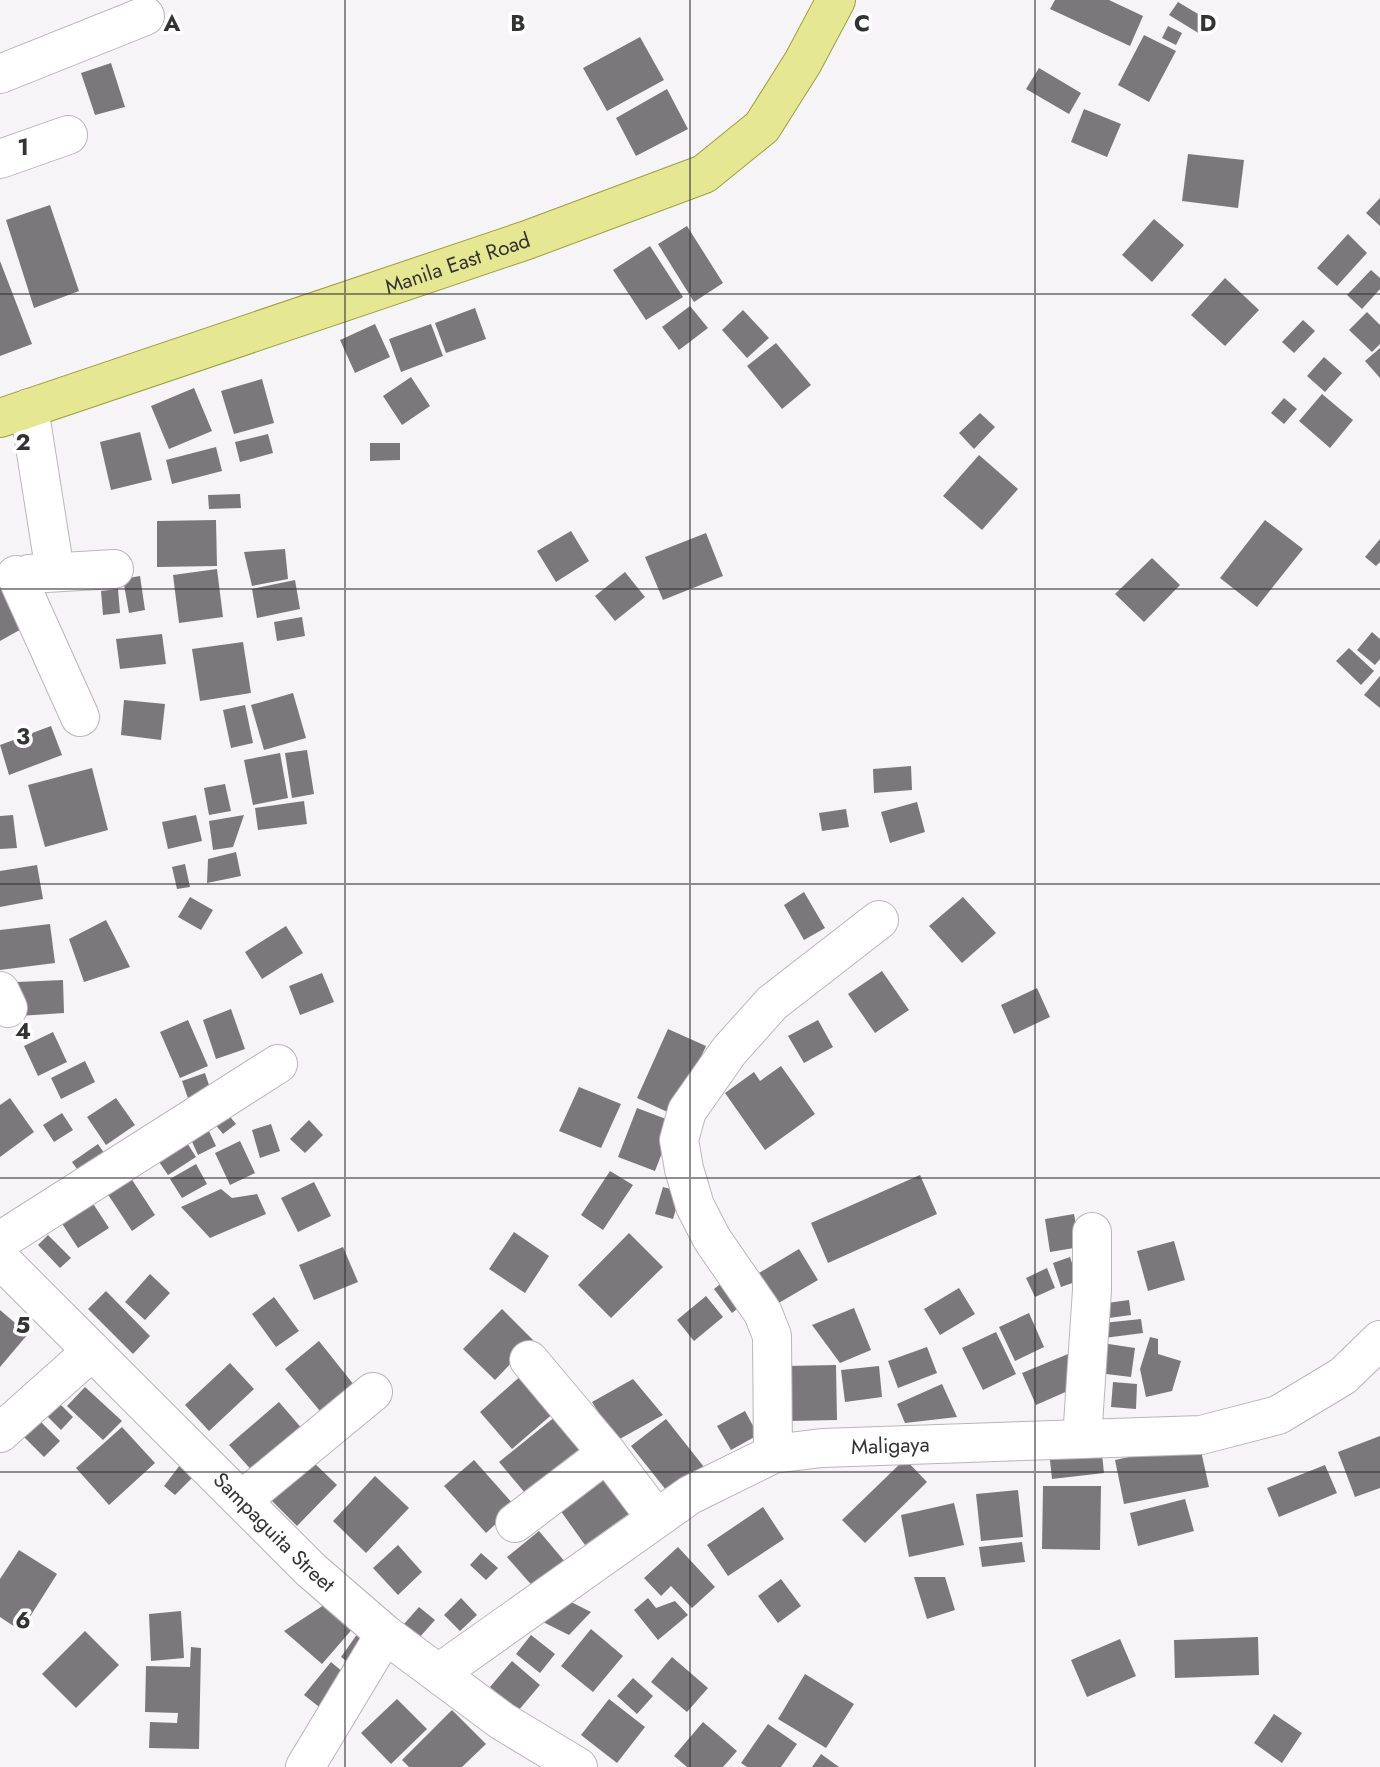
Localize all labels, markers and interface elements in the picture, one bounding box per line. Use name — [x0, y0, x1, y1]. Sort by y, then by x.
text: A — [163, 6, 181, 40]
text: B — [510, 6, 526, 40]
text: C — [854, 6, 870, 40]
text: D — [1200, 6, 1217, 40]
text: 1 — [17, 130, 29, 164]
street label: Manila East Road — [381, 225, 534, 302]
text: 2 — [15, 425, 31, 459]
text: 3 — [16, 719, 30, 753]
text: 4 — [15, 1014, 31, 1048]
text: 5 — [16, 1308, 30, 1342]
street label: Maligaya — [850, 1429, 930, 1462]
street label: Sampaguita Street — [206, 1465, 341, 1599]
text: 6 — [15, 1603, 31, 1637]

